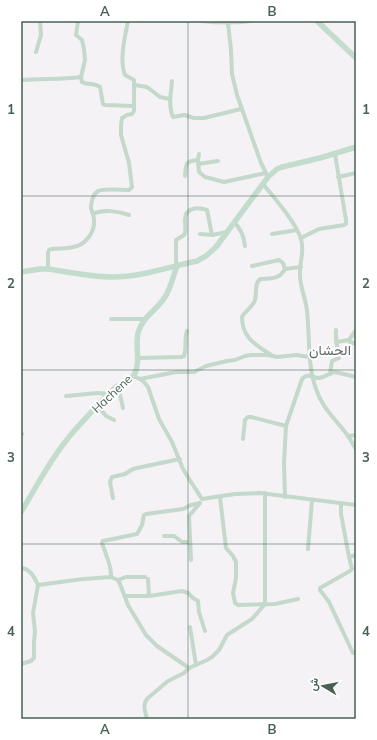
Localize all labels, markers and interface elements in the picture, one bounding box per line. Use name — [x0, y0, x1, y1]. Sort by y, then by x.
text: A — [100, 3, 110, 19]
text: B — [268, 3, 277, 19]
text: 1 — [7, 101, 15, 117]
text: 1 — [362, 101, 370, 117]
text: 2 — [7, 275, 15, 291]
text: 2 — [362, 275, 370, 291]
district label: الحشان — [309, 341, 351, 359]
street label: Hachene — [88, 371, 135, 416]
text: 3 — [7, 449, 15, 465]
text: 3 — [362, 449, 370, 465]
text: 4 — [7, 623, 15, 639]
text: 4 — [362, 623, 370, 639]
north arrow — [303, 666, 343, 706]
text: ش — [305, 677, 321, 692]
text: A — [100, 721, 110, 737]
text: B — [268, 721, 277, 737]

